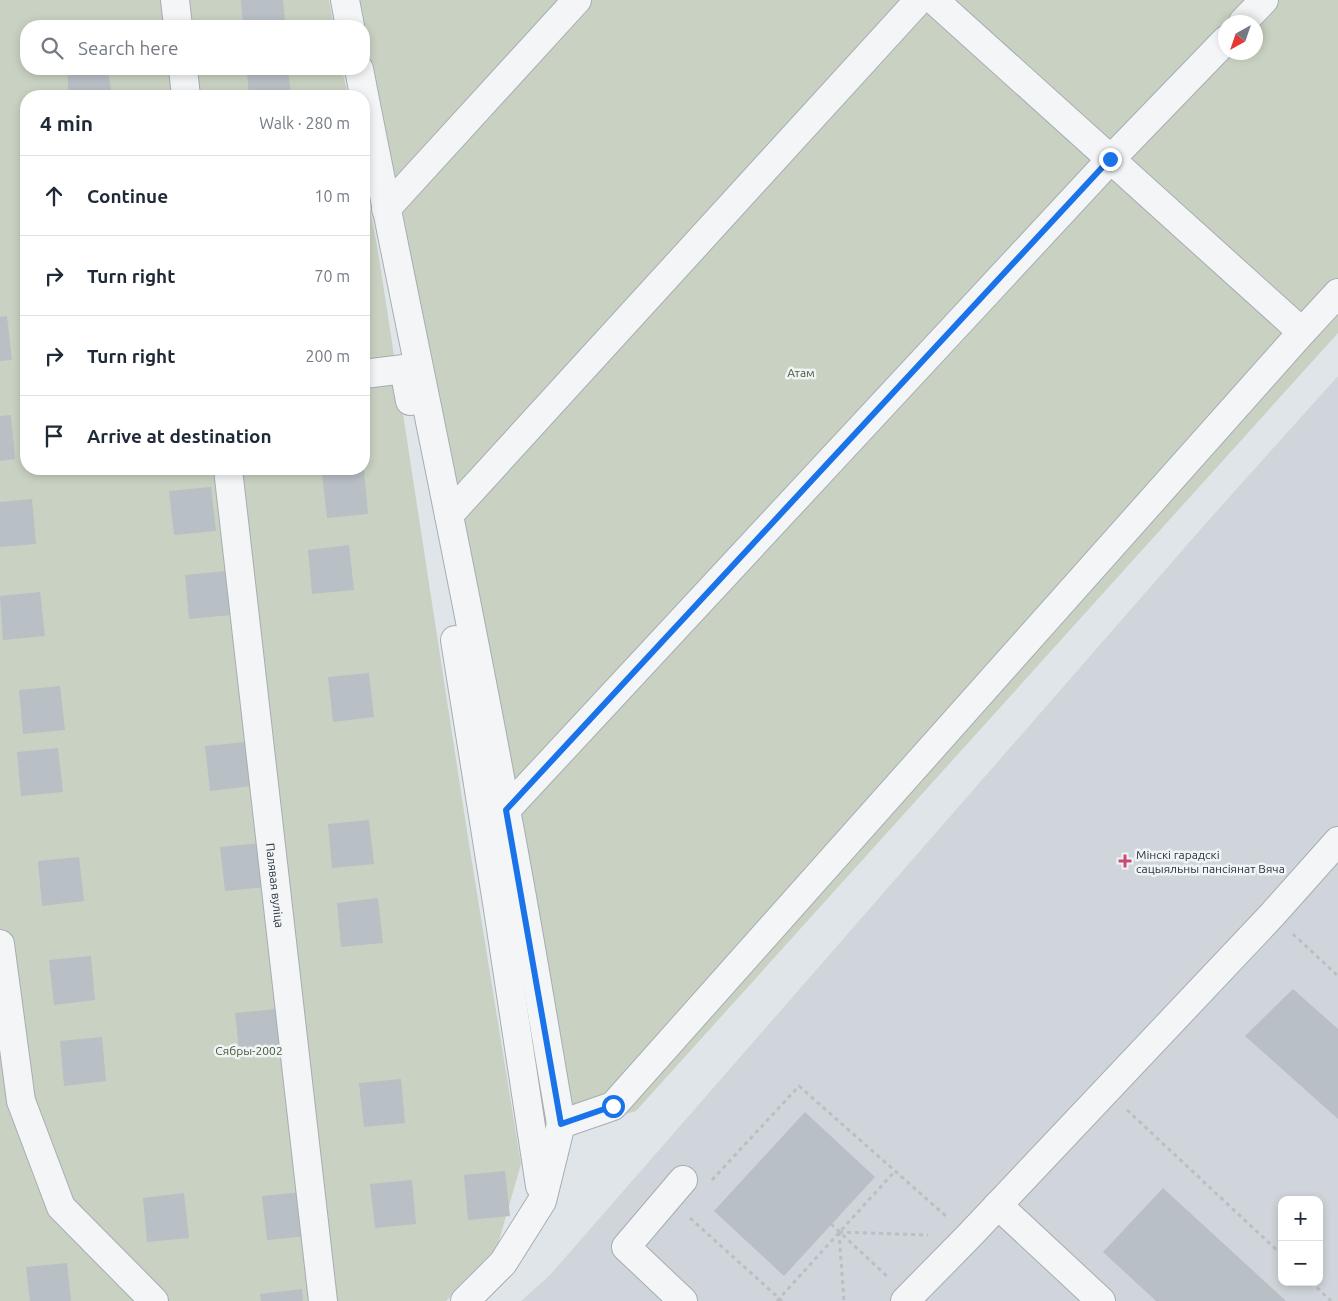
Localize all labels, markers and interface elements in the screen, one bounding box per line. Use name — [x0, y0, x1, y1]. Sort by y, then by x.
north arrow — [1218, 15, 1263, 60]
search box — [20, 20, 370, 75]
icon: search — [38, 34, 66, 62]
text: Search here — [78, 37, 178, 59]
text: 4 min — [40, 111, 93, 135]
text: Walk · 280 m — [259, 114, 350, 132]
route end — [1099, 148, 1122, 171]
icon: ahead — [40, 182, 68, 210]
text: Continue — [87, 185, 168, 207]
text: 10 m — [314, 187, 350, 205]
icon: right — [40, 262, 68, 290]
text: Turn right — [87, 265, 175, 287]
text: 70 m — [314, 267, 350, 285]
icon: right — [40, 342, 68, 370]
text: Turn right — [87, 345, 175, 367]
text: 200 m — [305, 347, 350, 365]
park label: Атам — [787, 366, 815, 379]
icon: arrive — [40, 422, 68, 450]
text: Arrive at destination — [87, 425, 272, 447]
street label: Палявая вуліца — [264, 842, 287, 928]
place label: Мінскі гарадскі сацыяльны пансіянат Вяча — [1136, 848, 1285, 875]
marker: Мінскі гарадскі сацыяльны пансіянат Вяча — [1118, 854, 1132, 868]
park label: Сябры-2002 — [215, 1044, 283, 1057]
route start — [602, 1095, 625, 1118]
map controls — [1278, 1196, 1323, 1286]
button: + — [1278, 1196, 1323, 1241]
button: − — [1278, 1241, 1323, 1286]

